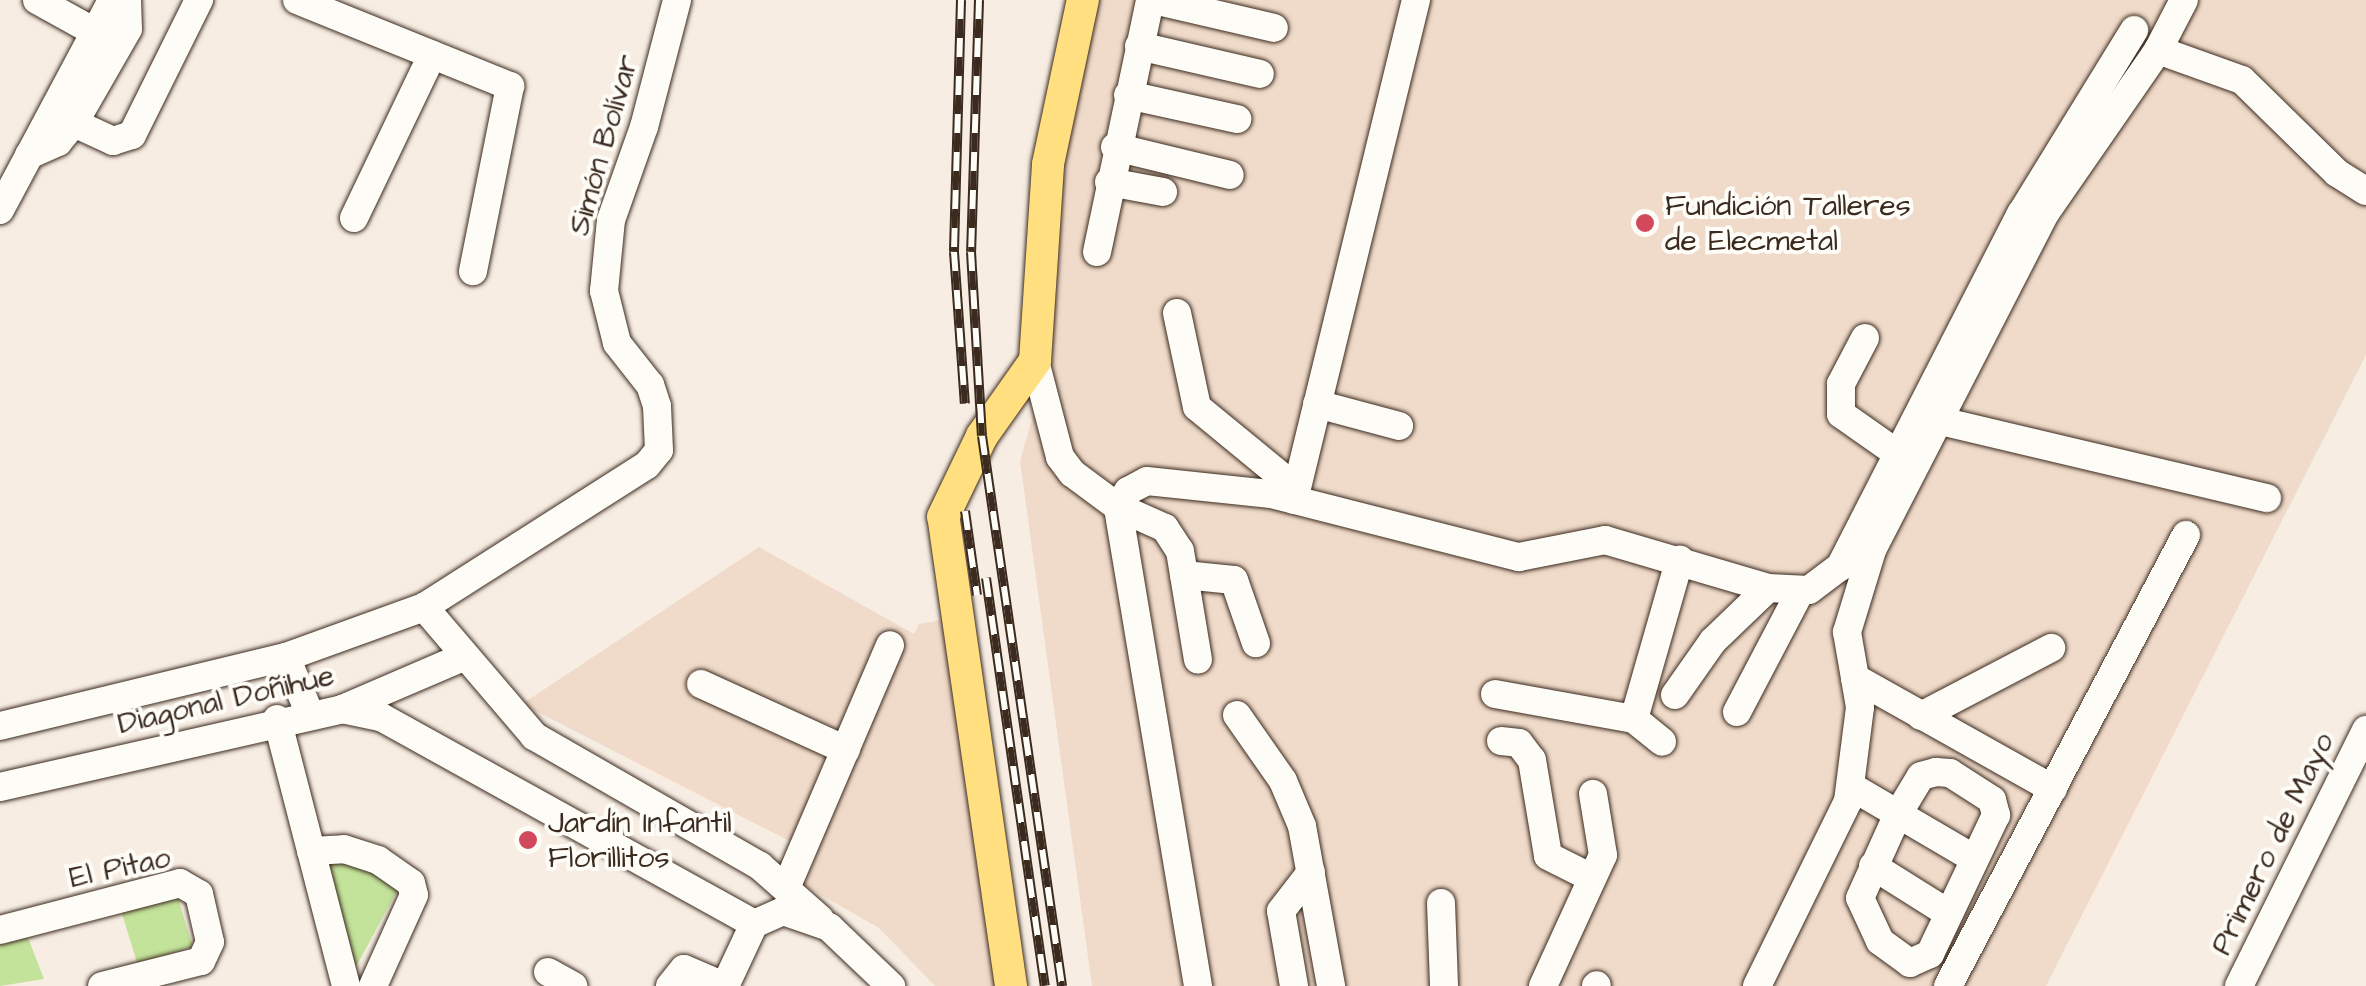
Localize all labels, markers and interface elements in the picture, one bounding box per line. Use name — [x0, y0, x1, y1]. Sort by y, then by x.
street label: Simón Bolívar — [561, 51, 647, 239]
place label: Fundición Talleres de Elecmetal — [1665, 188, 1911, 258]
marker: Fundición Talleres de Elecmetal — [1634, 212, 1656, 234]
street label: Diagonal Doñihue — [114, 658, 338, 742]
street label: Primero de Mayo — [2204, 727, 2342, 961]
place label: Jardín Infantil Florillitos — [548, 805, 732, 876]
marker: Jardín Infantil Florillitos — [517, 829, 539, 851]
street label: El Pitao — [66, 840, 174, 896]

